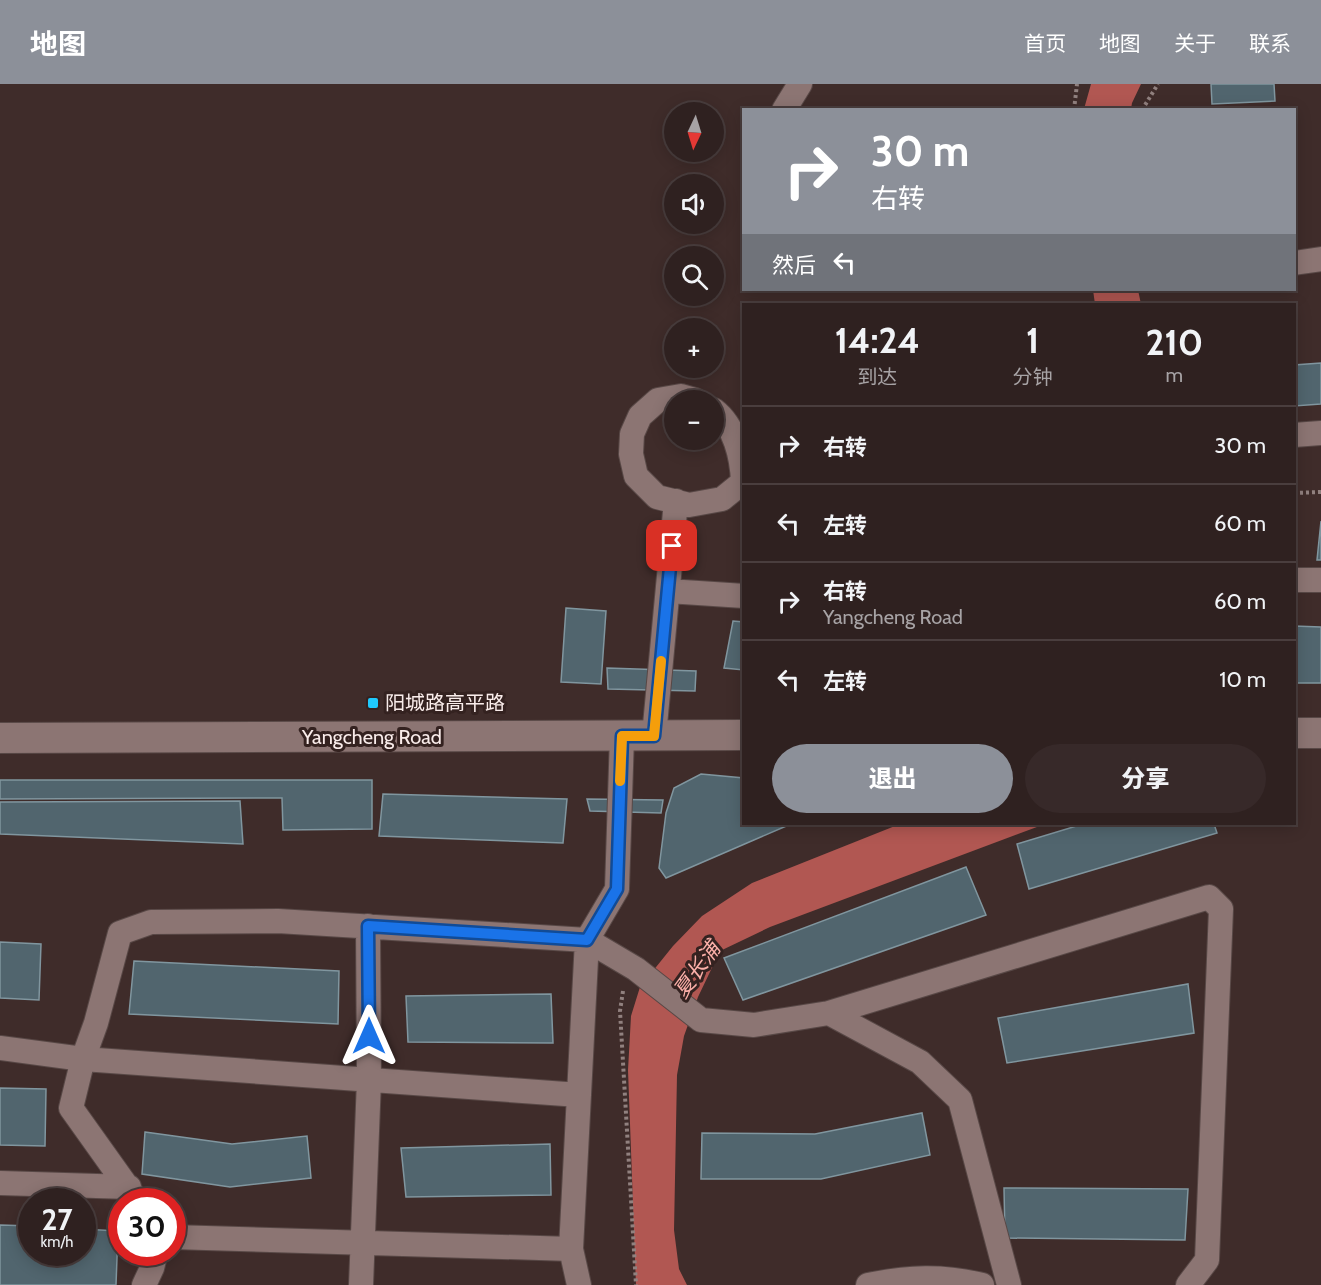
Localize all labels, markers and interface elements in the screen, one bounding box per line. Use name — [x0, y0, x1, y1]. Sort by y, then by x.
text: 地图 — [30, 27, 86, 61]
text: 首页 — [1024, 31, 1066, 56]
text: 地图 — [1099, 31, 1141, 56]
text: 关于 — [1174, 31, 1216, 56]
text: 联系 — [1249, 31, 1291, 56]
north arrow — [664, 102, 724, 162]
map controls — [664, 102, 724, 450]
text: 30 m — [871, 125, 969, 177]
icon: right — [772, 132, 850, 210]
button: sound — [664, 174, 724, 234]
text: 右转 — [871, 182, 925, 215]
button: search — [664, 246, 724, 306]
icon: left — [828, 246, 861, 279]
text: 然后 — [772, 252, 816, 279]
button: + — [664, 318, 724, 378]
text: 14:24 — [835, 318, 920, 362]
text: 1 — [1026, 318, 1039, 362]
text: 210 — [1145, 320, 1203, 364]
text: m — [1166, 363, 1183, 387]
text: 到达 — [857, 365, 897, 389]
text: 分钟 — [1013, 365, 1053, 389]
button: − — [664, 390, 724, 450]
icon: right — [772, 429, 805, 462]
text: 30 m — [1214, 432, 1266, 459]
text: 右转 — [823, 434, 867, 461]
icon: left — [772, 507, 805, 540]
text: 60 m — [1214, 510, 1266, 537]
text: 左转 — [823, 512, 867, 539]
pin — [646, 520, 697, 571]
icon: arrive — [655, 529, 688, 562]
text: 右转 — [823, 578, 867, 605]
icon: right — [772, 585, 805, 618]
text: 60 m — [1214, 588, 1266, 615]
text: Yangcheng Road — [823, 605, 963, 629]
icon: left — [772, 663, 805, 696]
text: 10 m — [1219, 666, 1266, 693]
text: 左转 — [823, 668, 867, 695]
place label: 阳城路高平路 — [385, 691, 505, 715]
marker: 阳城路高平路 — [366, 696, 380, 710]
street label: Yangcheng Road — [301, 725, 442, 749]
button: 退出 — [772, 744, 1013, 813]
button: 分享 — [1025, 744, 1266, 813]
water label: 夏长浦 — [668, 934, 727, 1003]
position arrow — [337, 1004, 401, 1068]
speed limit sign: 30 — [108, 1188, 186, 1266]
text: 27 — [41, 1201, 73, 1238]
text: km/h — [41, 1233, 73, 1251]

